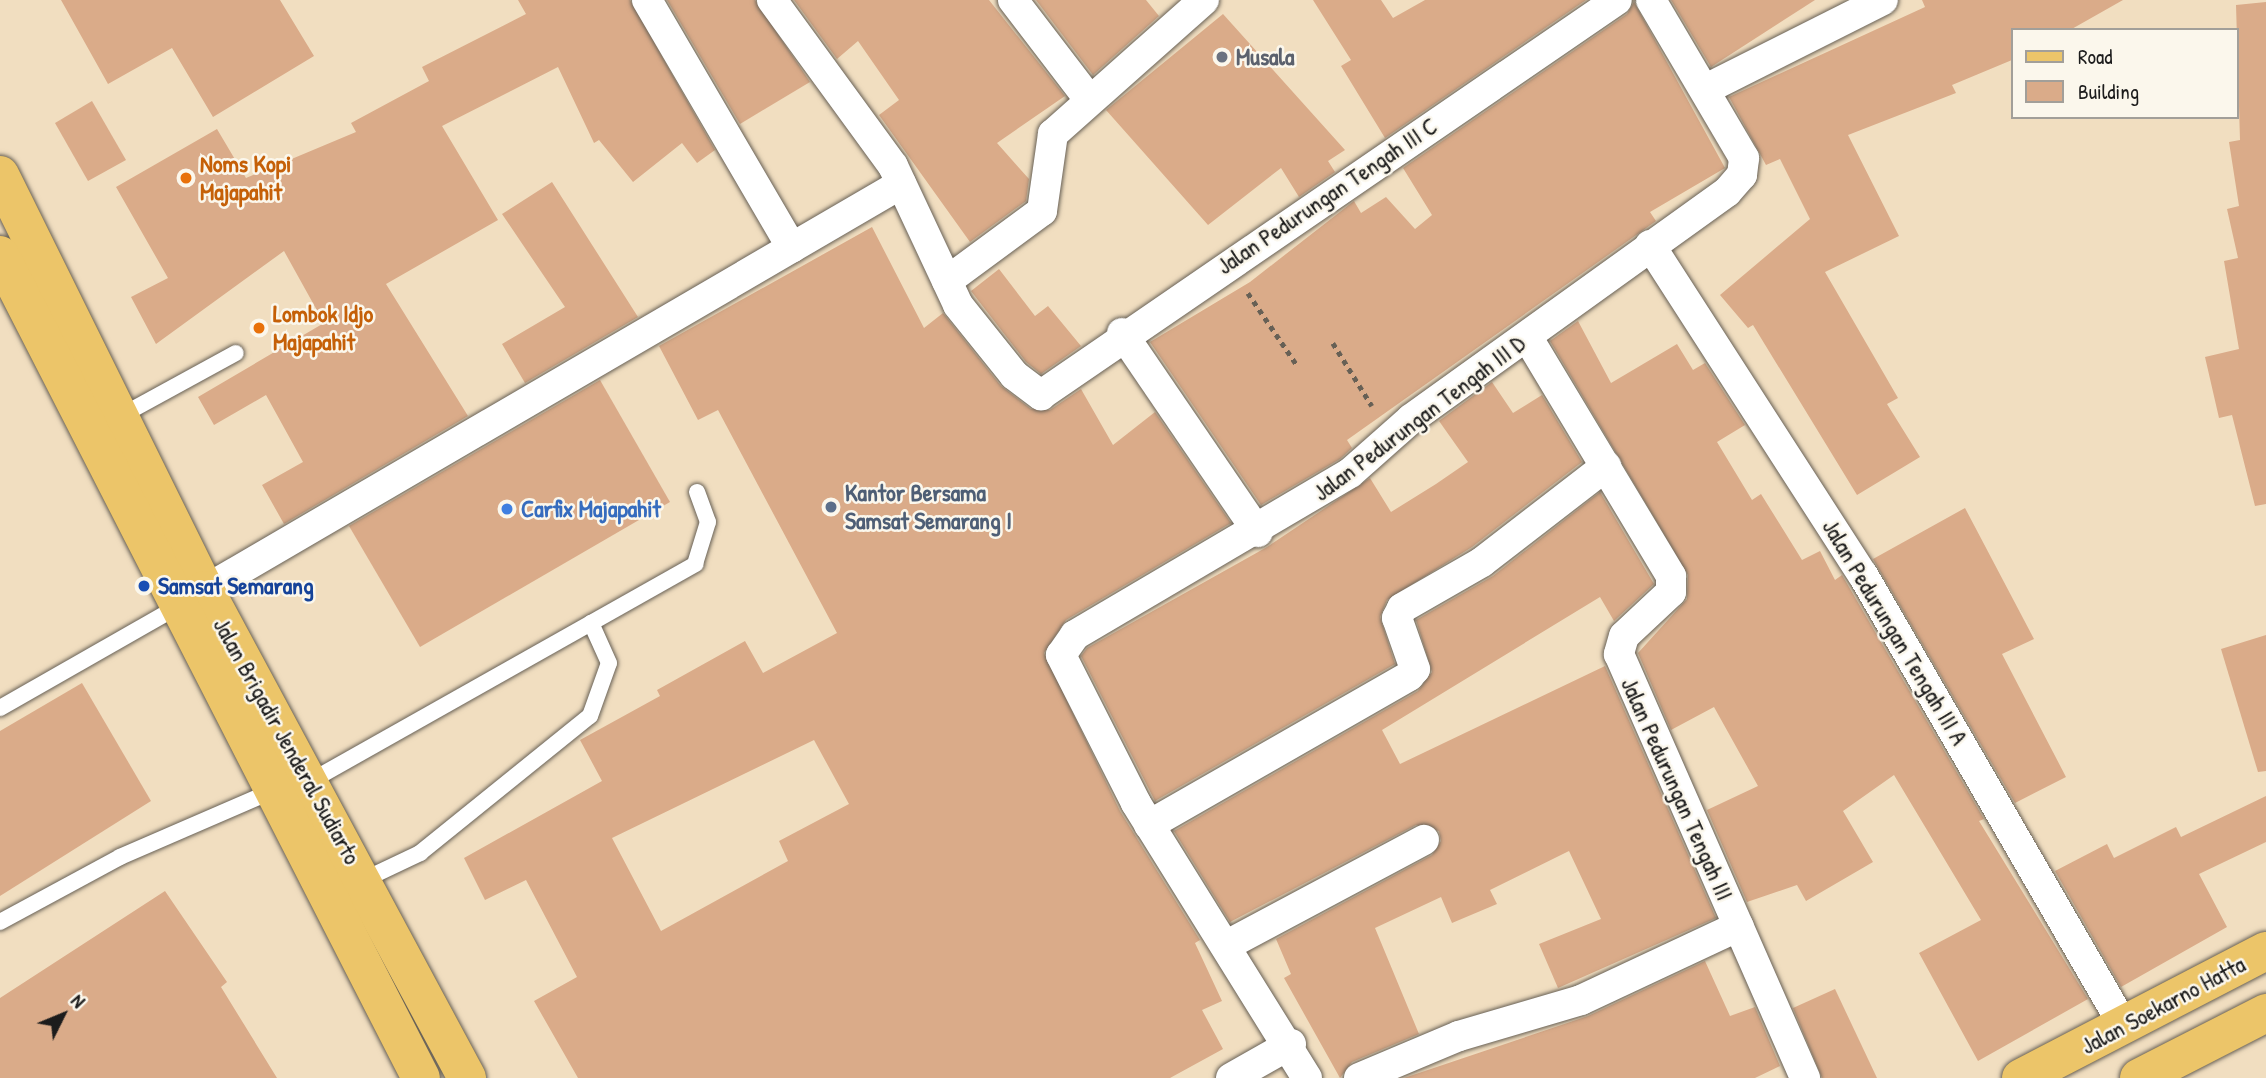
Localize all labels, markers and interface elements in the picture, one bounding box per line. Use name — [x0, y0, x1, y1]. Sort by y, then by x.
legend — [2010, 28, 2238, 119]
text: Road — [2078, 42, 2112, 71]
place label: Musala — [1236, 43, 1294, 71]
marker: Musala — [1214, 49, 1230, 65]
text: Building — [2078, 77, 2139, 106]
street label: Jalan Pedurungan Tengah III C — [1211, 111, 1443, 281]
place label: Noms Kopi Majapahit — [200, 150, 291, 206]
marker: Noms Kopi Majapahit — [178, 170, 194, 186]
place label: Lombok Idjo Majapahit — [273, 300, 373, 356]
marker: Lombok Idjo Majapahit — [251, 320, 267, 336]
street label: Jalan Pedurungan Tengah III D — [1307, 329, 1531, 507]
place label: Kantor Bersama Samsat Semarang I — [845, 479, 1012, 535]
place label: Carfix Majapahit — [521, 495, 661, 523]
marker: Kantor Bersama Samsat Semarang I — [823, 499, 839, 515]
marker: Carfix Majapahit — [499, 501, 515, 517]
street label: Jalan Pedurungan Tengah III A — [1816, 514, 1974, 750]
place label: Samsat Semarang — [158, 572, 314, 600]
marker: Samsat Semarang — [136, 578, 152, 594]
street label: Jalan Brigadir Jenderal Sudiarto — [207, 613, 367, 869]
street label: Jalan Pedurungan Tengah III — [1615, 673, 1739, 905]
street label: Jalan Soekarno Hatta — [2076, 950, 2250, 1060]
north arrow — [28, 980, 98, 1050]
text: N — [65, 988, 91, 1013]

